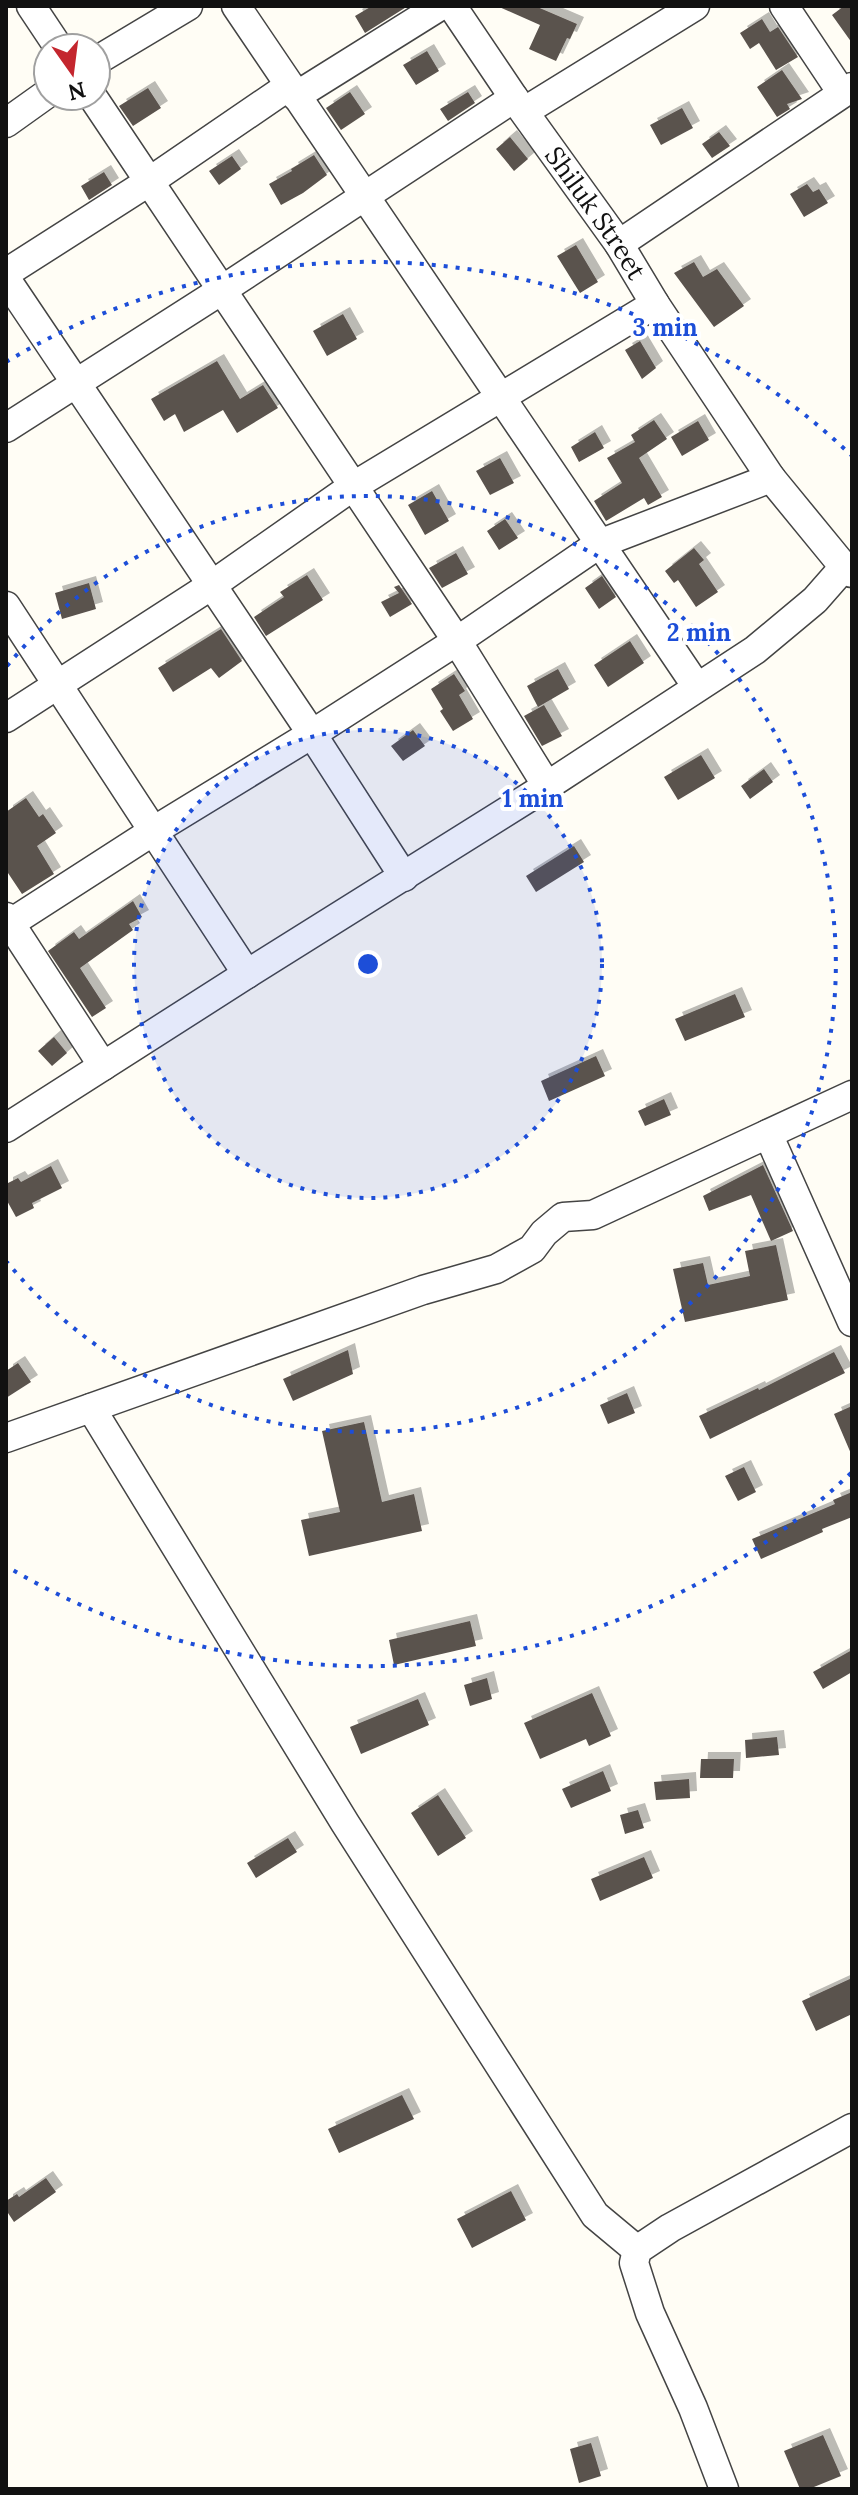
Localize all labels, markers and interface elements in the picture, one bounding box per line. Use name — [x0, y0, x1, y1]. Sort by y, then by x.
north arrow — [32, 32, 112, 112]
text: N — [65, 76, 88, 107]
street label: Shiluk Street — [538, 140, 653, 285]
text: 3 min — [633, 312, 698, 343]
text: 2 min — [667, 617, 731, 648]
text: 1 min — [502, 783, 564, 814]
centre of rings — [354, 950, 382, 978]

